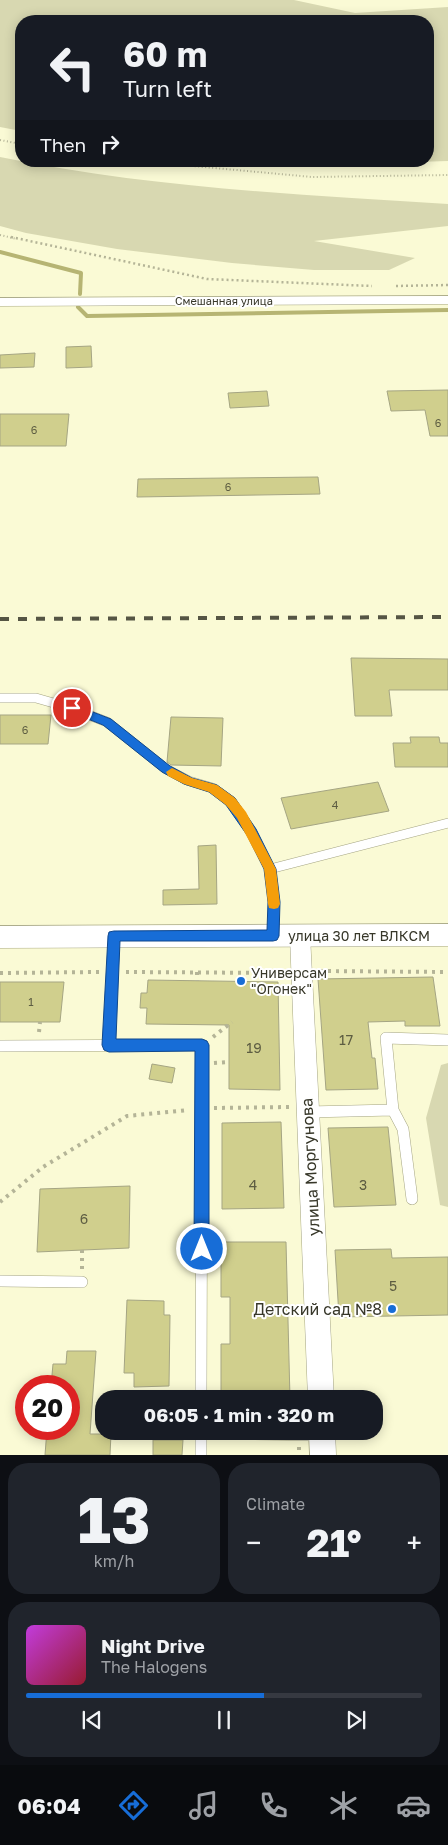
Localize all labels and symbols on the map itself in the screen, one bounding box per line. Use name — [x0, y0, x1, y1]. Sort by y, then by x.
street label: Смешанная улица — [175, 294, 273, 307]
house number: 6 — [435, 416, 442, 429]
house number: 6 — [31, 423, 38, 436]
house number: 6 — [225, 480, 232, 493]
pin — [51, 687, 93, 729]
house number: 6 — [22, 723, 29, 736]
house number: 4 — [332, 798, 339, 811]
street label: улица 30 лет ВЛКСМ — [288, 927, 430, 944]
place label: Универсам "Огонек" — [251, 964, 327, 997]
marker: Универсам "Огонек" — [235, 975, 247, 987]
house number: 1 — [28, 995, 34, 1008]
house number: 17 — [339, 1031, 353, 1048]
house number: 19 — [246, 1039, 262, 1056]
street label: улица Моргунова — [296, 1097, 324, 1237]
house number: 4 — [249, 1176, 257, 1193]
house number: 3 — [359, 1176, 367, 1193]
house number: 6 — [80, 1210, 88, 1227]
position arrow — [175, 1222, 227, 1274]
house number: 5 — [389, 1277, 397, 1294]
place label: Детский сад №8 — [254, 1299, 382, 1319]
marker: Детский сад №8 — [386, 1303, 398, 1315]
speed limit sign: 20 — [15, 1375, 80, 1440]

